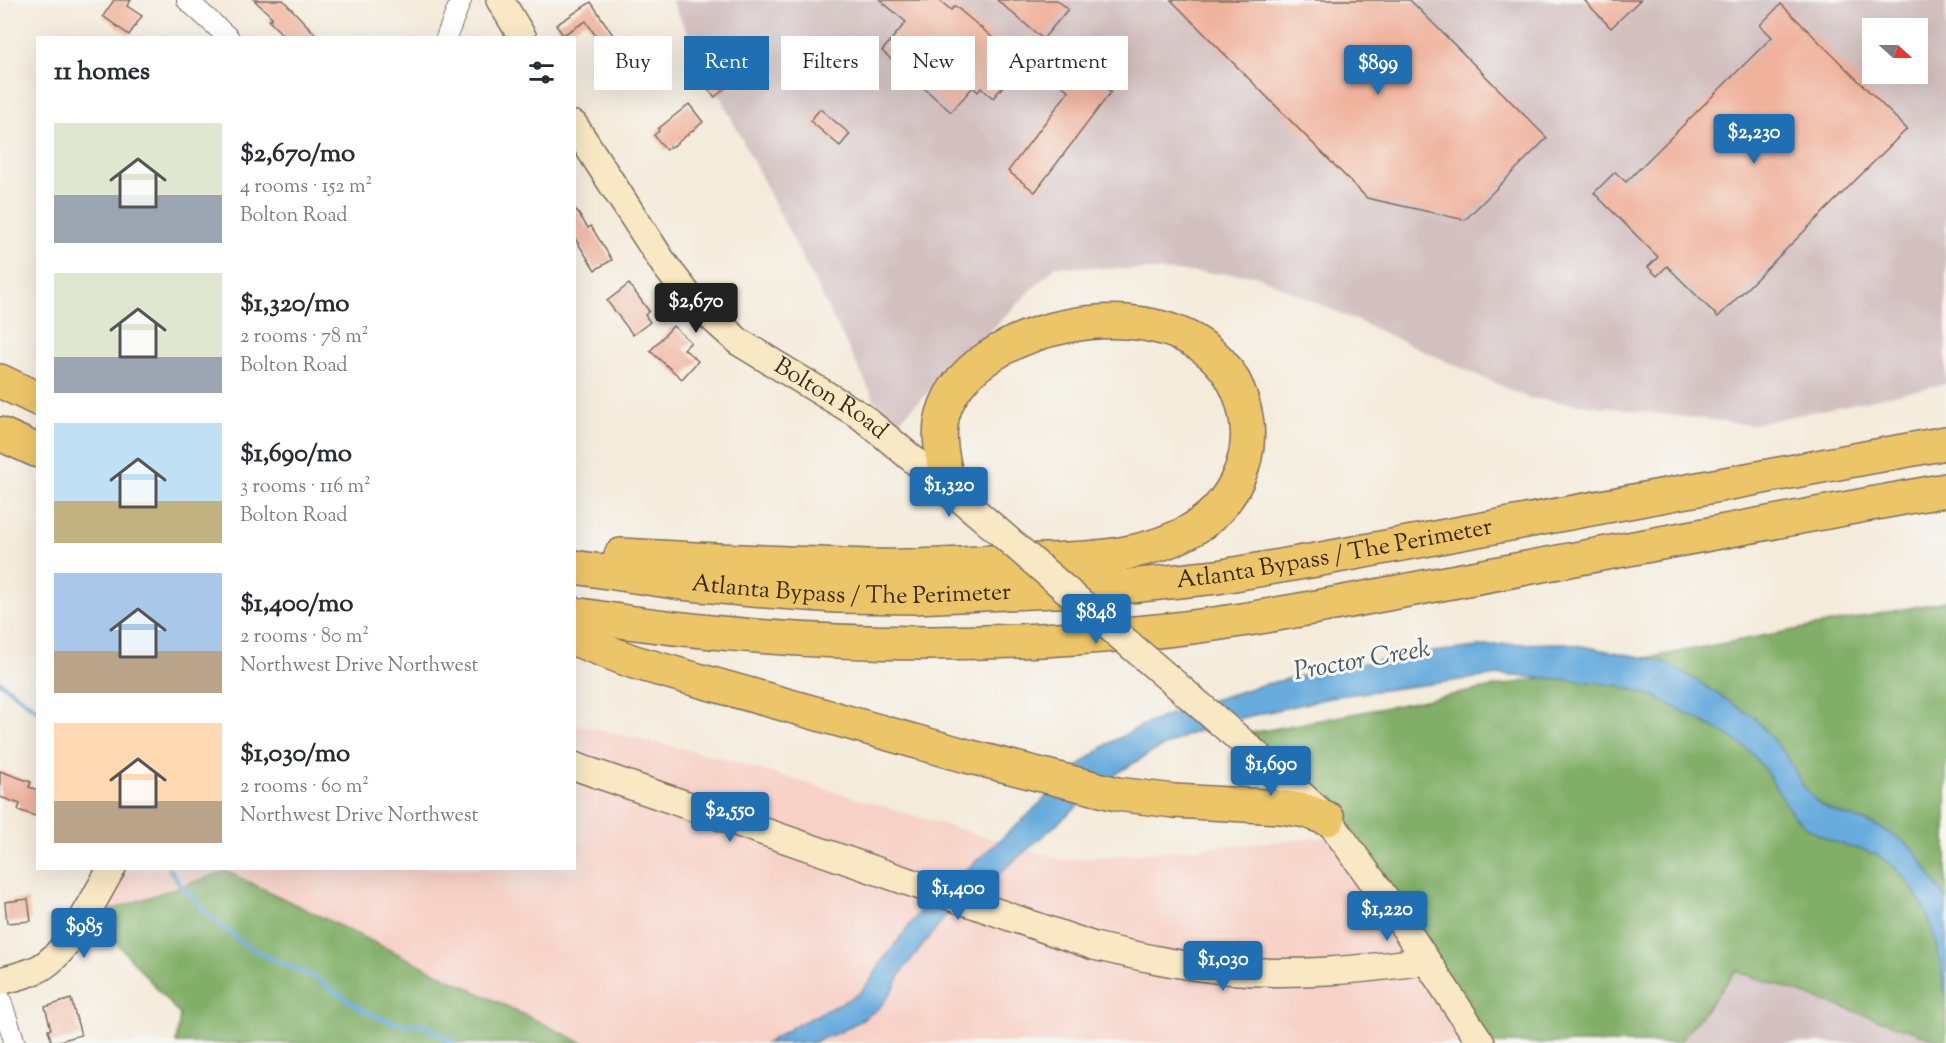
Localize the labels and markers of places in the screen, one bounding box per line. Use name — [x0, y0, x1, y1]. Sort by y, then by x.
pin: $899 — [1342, 45, 1414, 96]
pin: $2,230 — [1705, 114, 1803, 165]
pin: $2,670 — [647, 283, 745, 334]
pin: $1,320 — [900, 467, 998, 518]
pin: $848 — [1060, 594, 1132, 645]
pin: $1,690 — [1222, 746, 1320, 797]
pin: $2,550 — [681, 792, 779, 843]
pin: $1,400 — [909, 870, 1007, 921]
pin: $1,220 — [1338, 891, 1436, 942]
pin: $985 — [48, 908, 120, 959]
pin: $1,030 — [1174, 941, 1272, 992]

